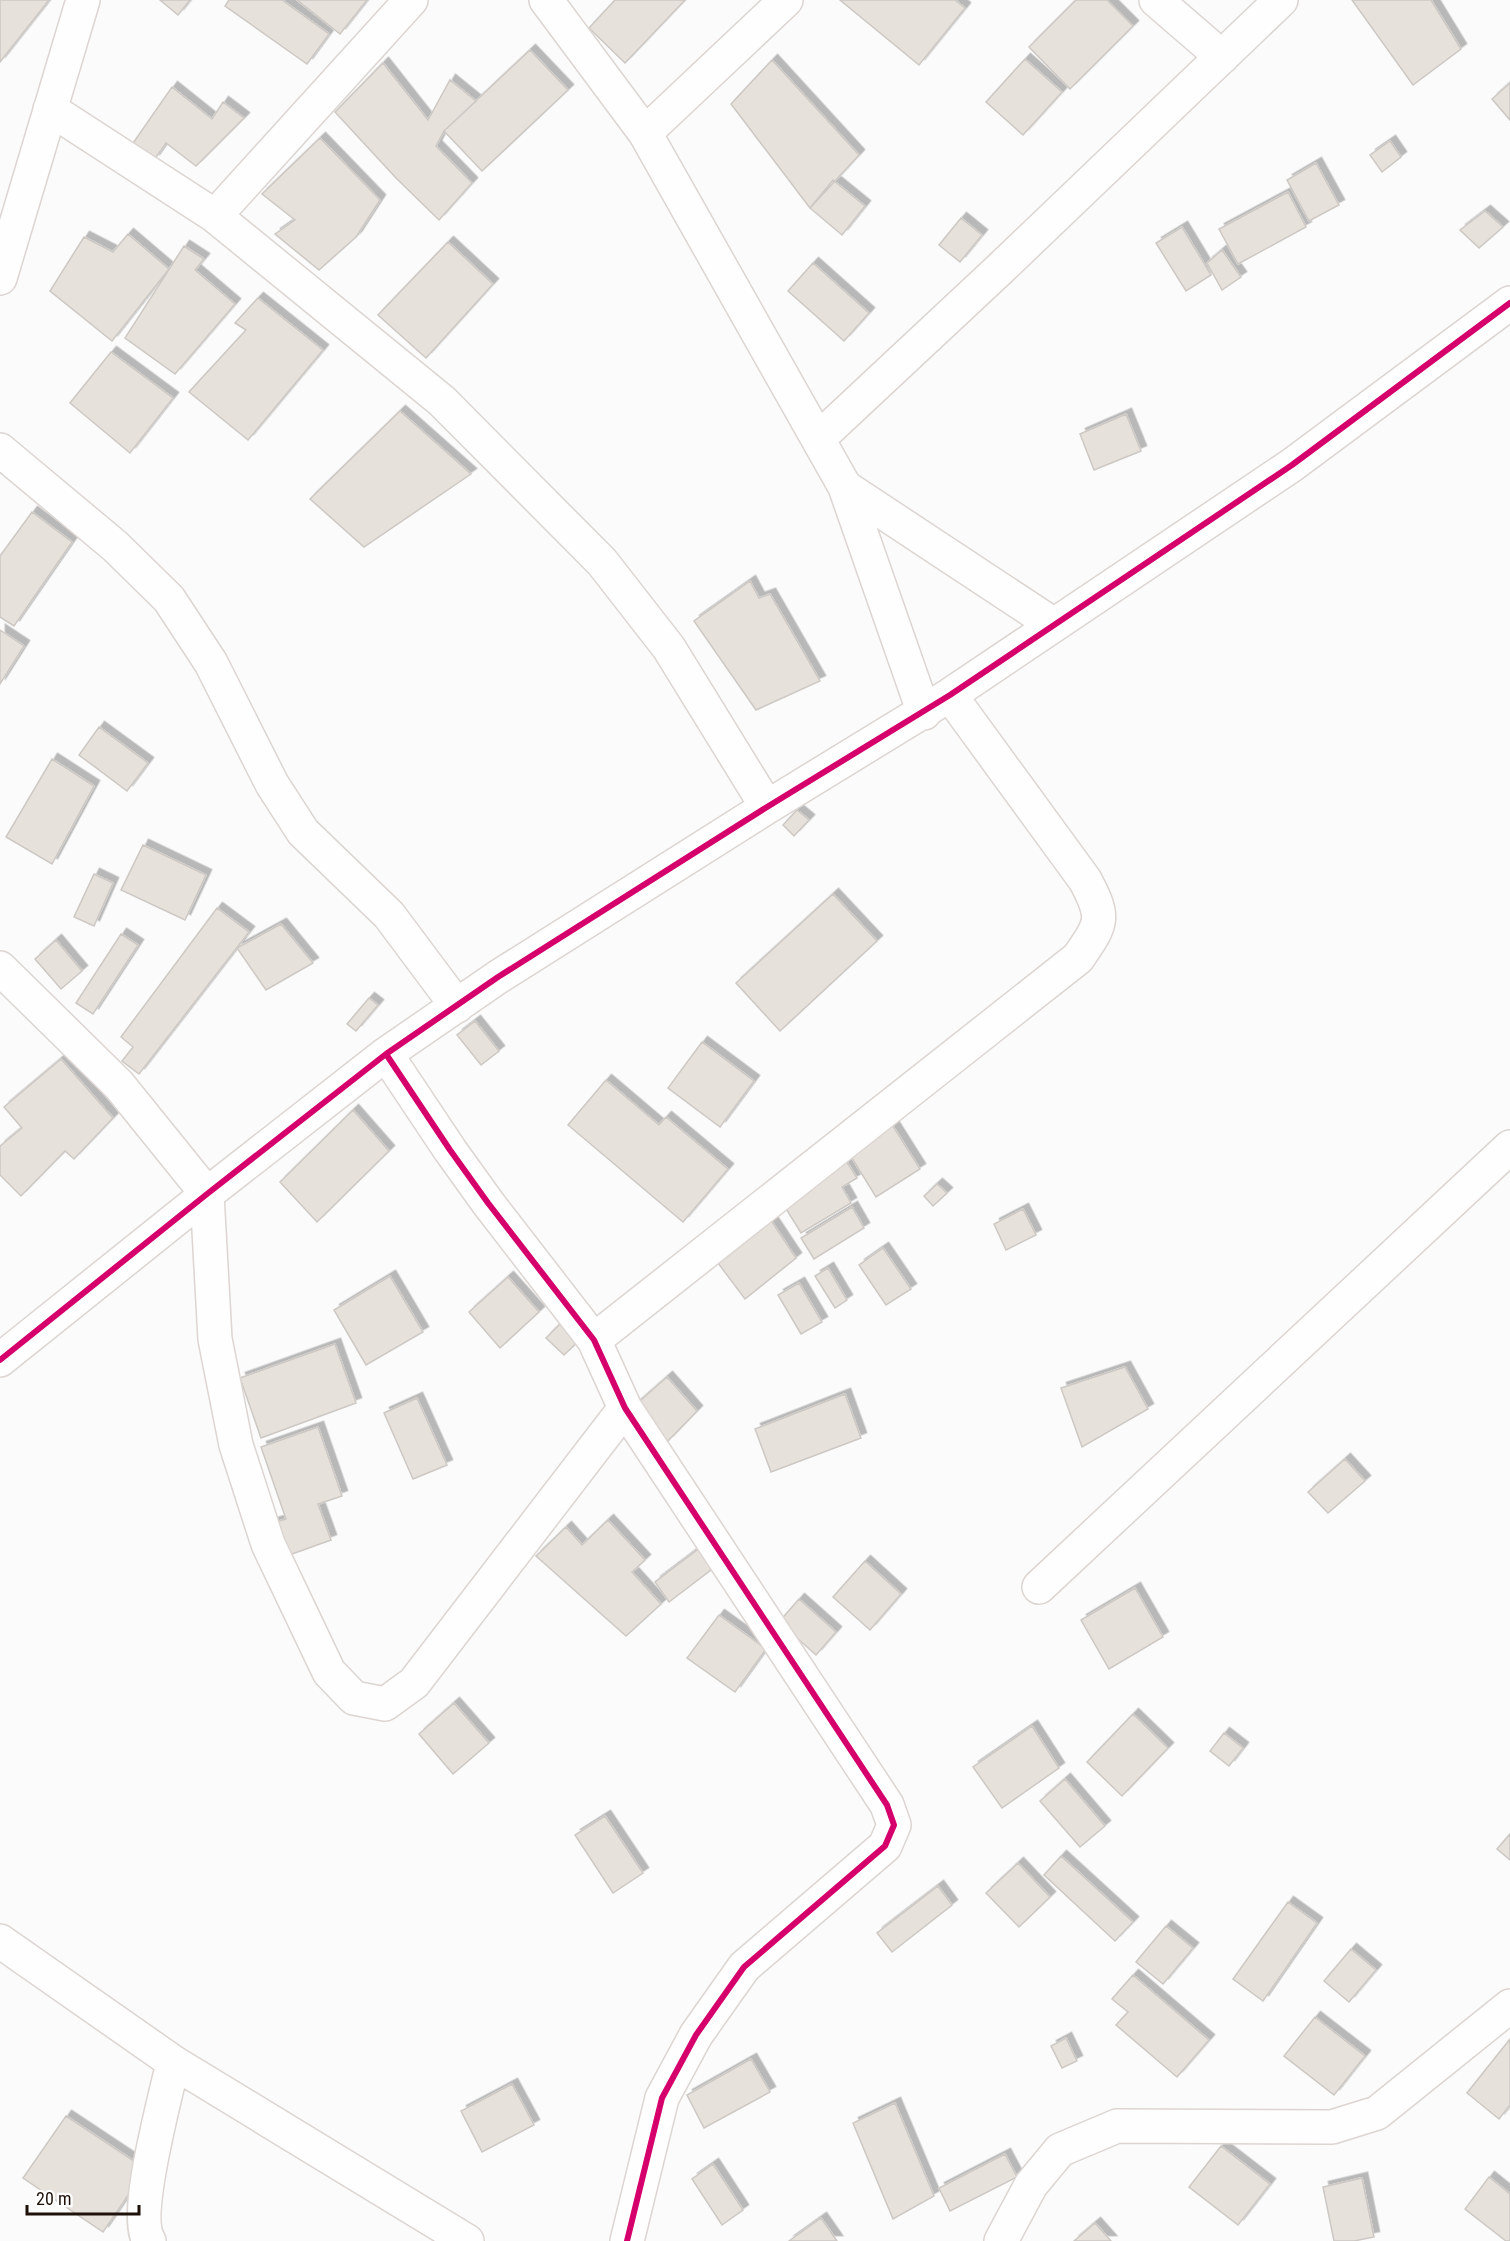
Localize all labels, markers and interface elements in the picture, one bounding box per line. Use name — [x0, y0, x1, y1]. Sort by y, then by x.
scale bar — [27, 2178, 140, 2216]
text: 20 m — [36, 2188, 71, 2209]

